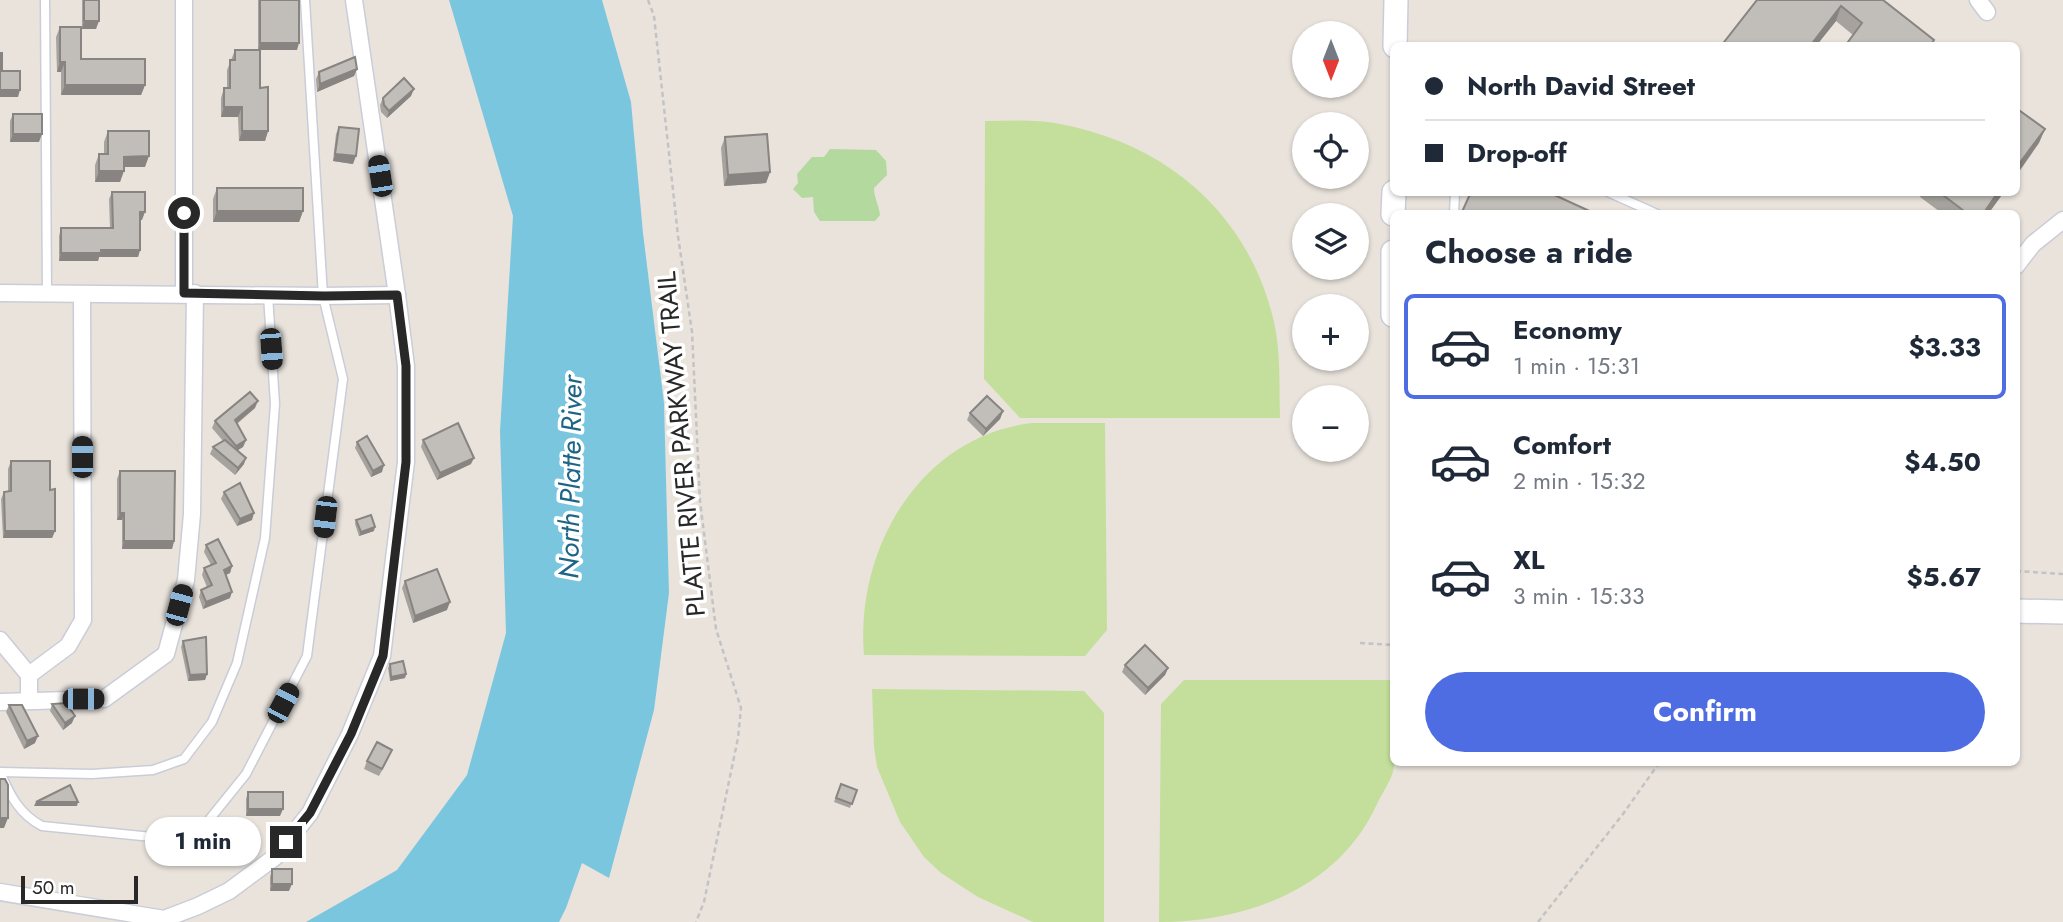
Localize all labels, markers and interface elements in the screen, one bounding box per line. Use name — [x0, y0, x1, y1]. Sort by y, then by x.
north arrow — [1292, 21, 1368, 98]
map controls — [1292, 21, 1369, 462]
text: North David Street — [1467, 67, 1695, 105]
button: locate — [1292, 112, 1369, 189]
text: Drop-off — [1467, 134, 1567, 172]
car — [367, 154, 394, 198]
route start — [168, 197, 200, 229]
button: layers — [1292, 203, 1369, 280]
text: Choose a ride — [1425, 229, 1633, 275]
street label: PLATTE RIVER PARKWAY TRAIL — [647, 270, 715, 618]
button: + — [1292, 294, 1369, 371]
text: Economy — [1513, 311, 1622, 349]
icon: car — [1429, 315, 1492, 378]
car — [260, 327, 283, 371]
text: $3.33 — [1908, 328, 1981, 366]
text: 1 min · 15:31 — [1513, 349, 1640, 383]
water label: North Platte River — [548, 373, 593, 579]
button: − — [1292, 385, 1369, 462]
text: Comfort — [1513, 426, 1611, 464]
icon: car — [1429, 430, 1492, 493]
car — [72, 436, 93, 478]
text: $4.50 — [1904, 443, 1981, 481]
text: 2 min · 15:32 — [1513, 464, 1646, 498]
car — [313, 495, 338, 539]
text: XL — [1513, 541, 1545, 579]
icon: car — [1429, 545, 1492, 608]
text: $5.67 — [1907, 558, 1981, 596]
text: 3 min · 15:33 — [1513, 579, 1645, 613]
car — [164, 582, 195, 628]
button: Confirm — [1425, 672, 1985, 752]
car — [264, 680, 303, 726]
car — [63, 689, 105, 710]
callout: 1 min — [146, 818, 262, 866]
text: 1 min — [174, 824, 232, 858]
route end — [270, 826, 302, 858]
scale bar — [21, 873, 138, 905]
text: 50 m — [32, 874, 75, 901]

